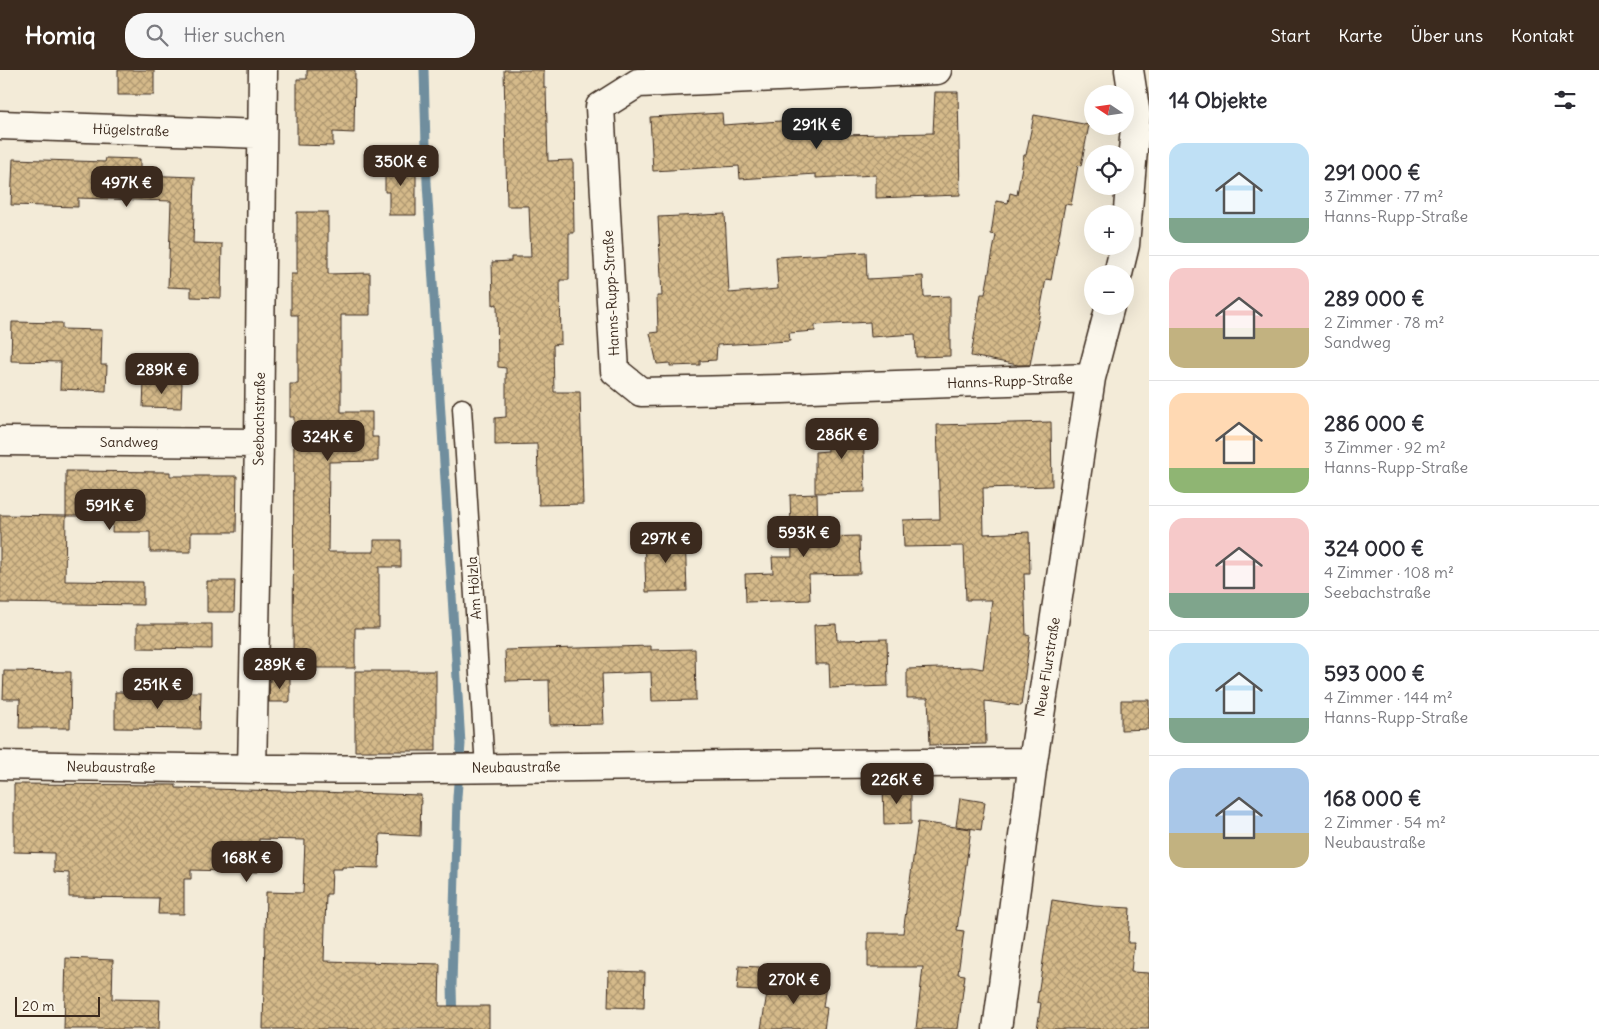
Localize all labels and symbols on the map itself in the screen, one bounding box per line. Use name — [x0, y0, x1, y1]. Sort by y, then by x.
north arrow — [1084, 85, 1134, 135]
pin: 291K € — [776, 108, 858, 150]
street label: Hügelstraße — [92, 120, 170, 140]
pin: 350K € — [360, 144, 442, 187]
pin: 497K € — [86, 166, 168, 208]
street label: Hanns-Rupp-Straße — [599, 230, 623, 356]
pin: 289K € — [121, 352, 203, 395]
street label: Hanns-Rupp-Straße — [947, 370, 1073, 392]
street label: Seebachstraße — [249, 372, 269, 466]
pin: 286K € — [801, 418, 883, 460]
pin: 324K € — [287, 420, 369, 462]
street label: Sandweg — [100, 433, 158, 451]
pin: 591K € — [69, 488, 151, 531]
pin: 593K € — [763, 516, 845, 558]
pin: 297K € — [625, 522, 707, 564]
street label: Am Hölzla — [463, 556, 485, 620]
street label: Neue Flurstraße — [1030, 616, 1064, 718]
pin: 289K € — [239, 648, 321, 690]
pin: 251K € — [117, 668, 199, 710]
street label: Neubaustraße — [66, 757, 156, 777]
street label: Neubaustraße — [471, 757, 561, 777]
pin: 226K € — [856, 762, 938, 805]
pin: 168K € — [206, 840, 288, 883]
pin: 270K € — [753, 962, 835, 1005]
scale bar — [15, 994, 100, 1017]

